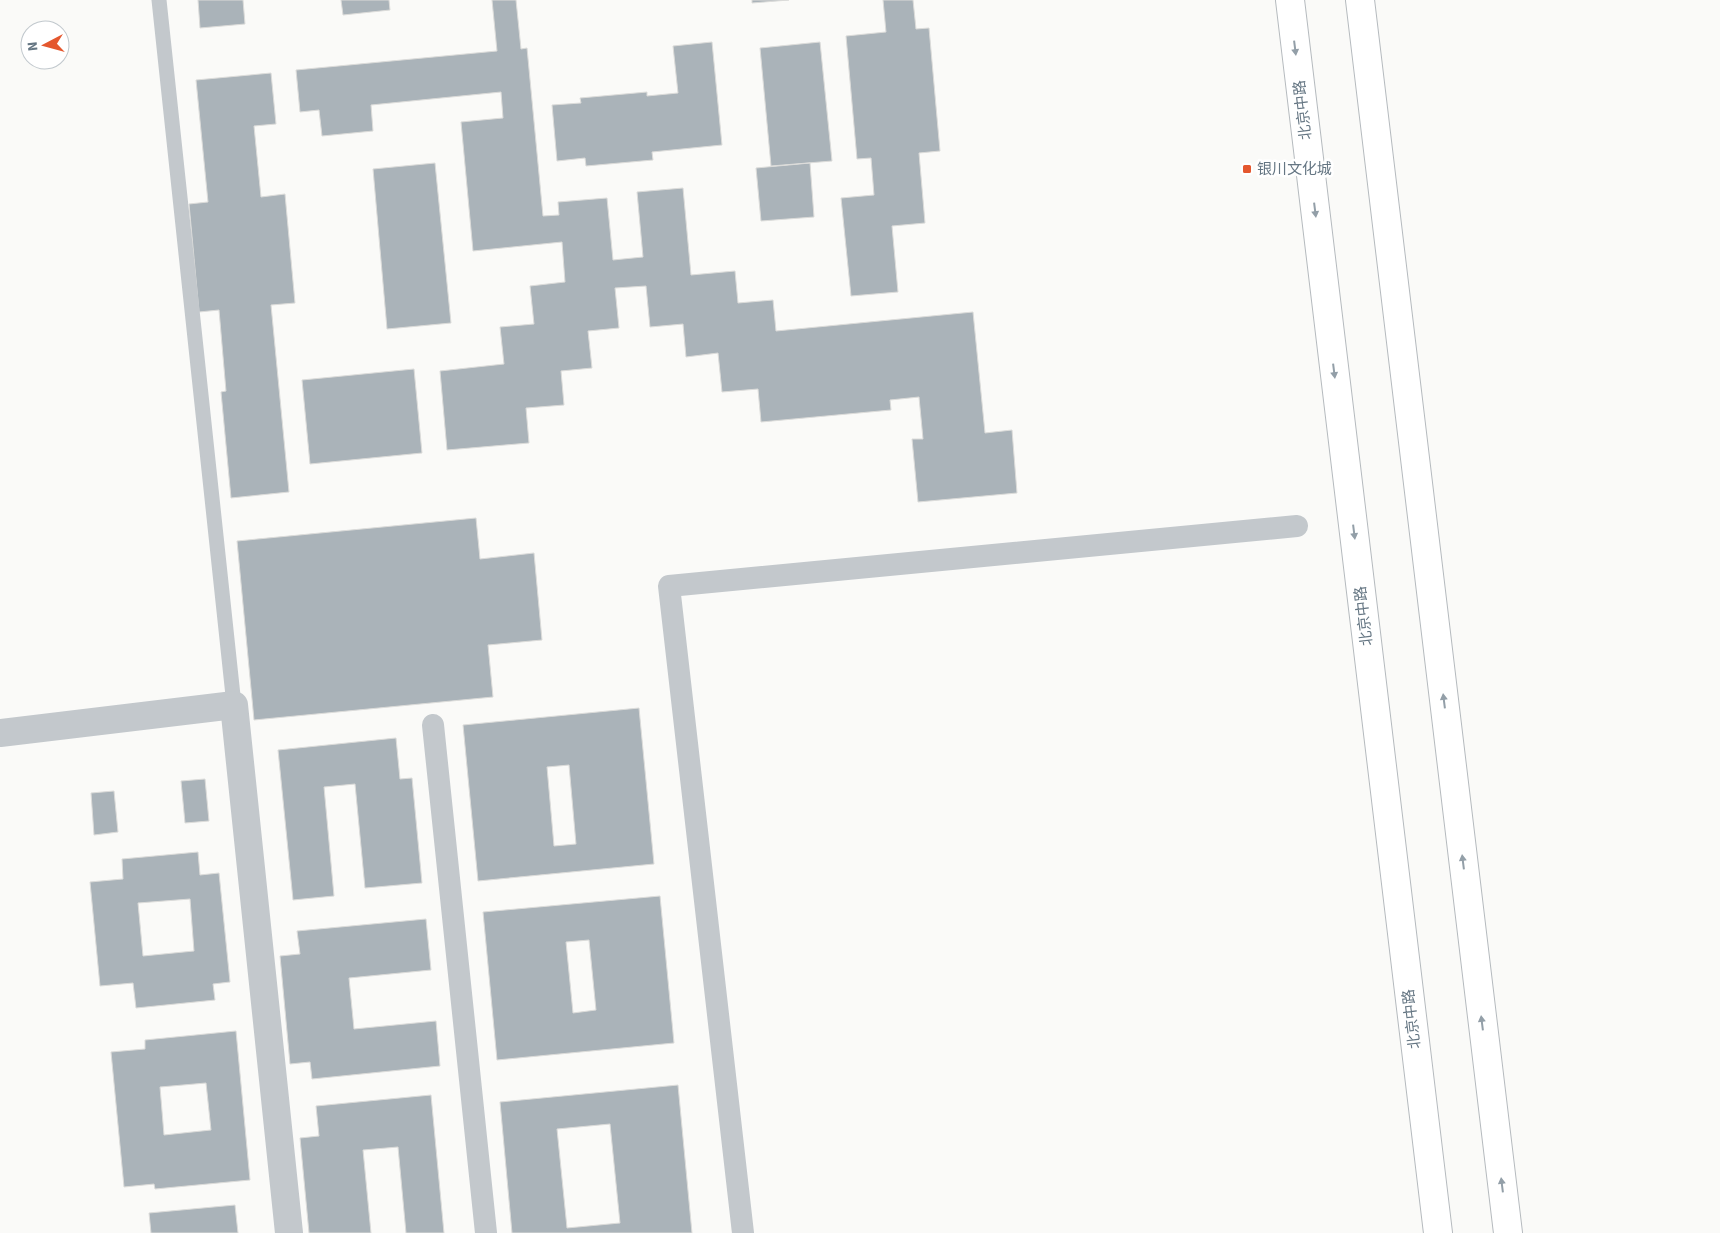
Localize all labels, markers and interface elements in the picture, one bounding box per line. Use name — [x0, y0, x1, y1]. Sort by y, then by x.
north arrow — [20, 20, 70, 70]
text: N — [23, 41, 43, 52]
one-way arrow — [1291, 41, 1299, 57]
street label: 北京中路 — [1289, 79, 1317, 141]
place label: 银川文化城 — [1257, 159, 1332, 180]
marker: 银川文化城 — [1241, 163, 1253, 175]
one-way arrow — [1311, 202, 1319, 218]
one-way arrow — [1330, 363, 1338, 379]
one-way arrow — [1350, 525, 1358, 541]
street label: 北京中路 — [1350, 585, 1378, 647]
one-way arrow — [1440, 692, 1448, 708]
one-way arrow — [1459, 854, 1467, 870]
street label: 北京中路 — [1398, 988, 1426, 1050]
one-way arrow — [1478, 1015, 1486, 1031]
one-way arrow — [1498, 1176, 1506, 1192]

